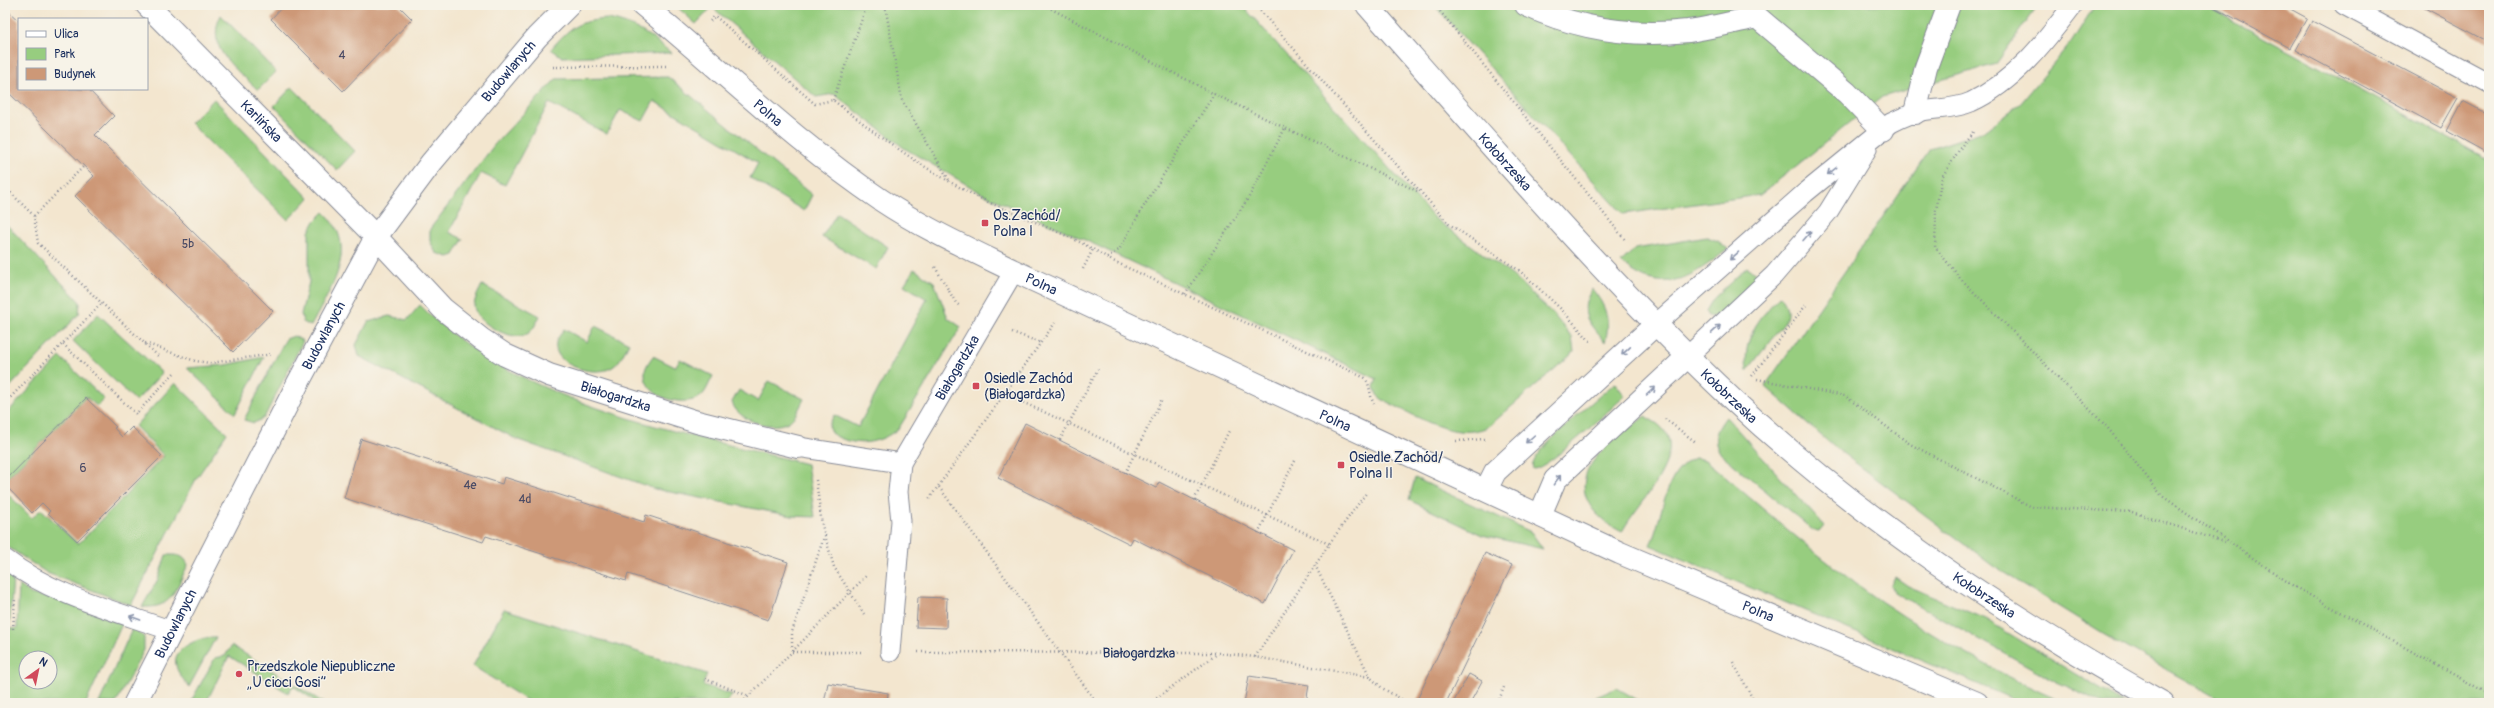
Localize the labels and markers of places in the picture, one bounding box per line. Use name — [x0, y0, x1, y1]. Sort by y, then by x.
place label: Os.Zachód/ Polna I — [993, 207, 1061, 240]
marker: Os.Zachód/ Polna I — [980, 218, 990, 228]
place label: Osiedle Zachód (Białogardzka) — [984, 370, 1073, 403]
marker: Osiedle Zachód (Białogardzka) — [971, 381, 981, 391]
place label: Osiedle Zachód/ Polna II — [1349, 449, 1443, 482]
marker: Osiedle Zachód/ Polna II — [1336, 460, 1346, 470]
place label: Przedszkole Niepubliczne „U cioci Gosi” — [247, 658, 395, 691]
marker: Przedszkole Niepubliczne „U cioci Gosi” — [234, 669, 244, 679]

